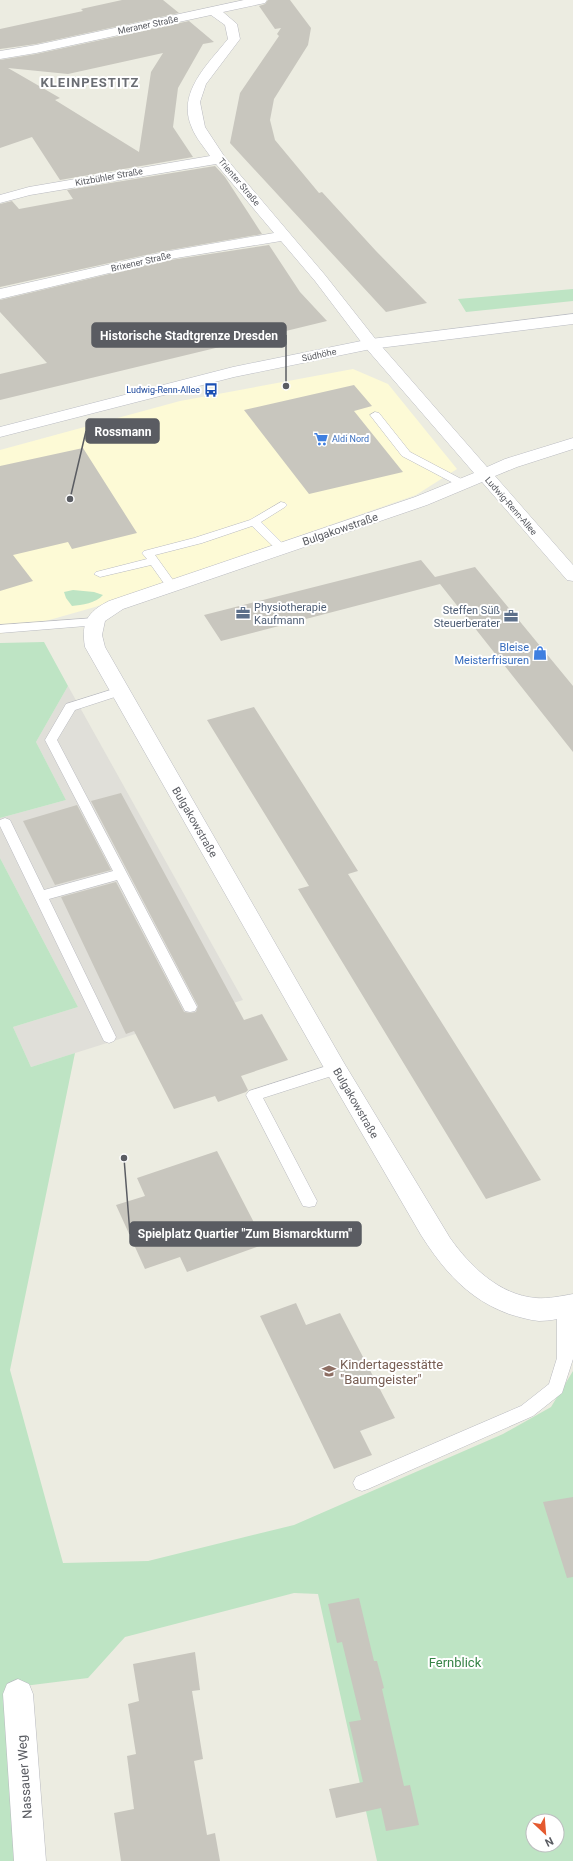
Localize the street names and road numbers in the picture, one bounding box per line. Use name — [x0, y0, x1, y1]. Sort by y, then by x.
street label: Meraner Straße — [117, 14, 179, 36]
street label: Trienter Straße — [216, 156, 262, 208]
street label: Kitzbühler Straße — [74, 166, 144, 188]
street label: Brixener Straße — [110, 250, 172, 274]
street label: Südhöhe — [301, 346, 337, 364]
street label: Ludwig-Renn-Allee — [483, 475, 539, 537]
street label: Bulgakowstraße — [301, 510, 380, 548]
street label: Bulgakowstraße — [169, 785, 220, 860]
street label: Bulgakowstraße — [330, 1066, 381, 1141]
street label: Nassauer Weg — [14, 1735, 35, 1819]

